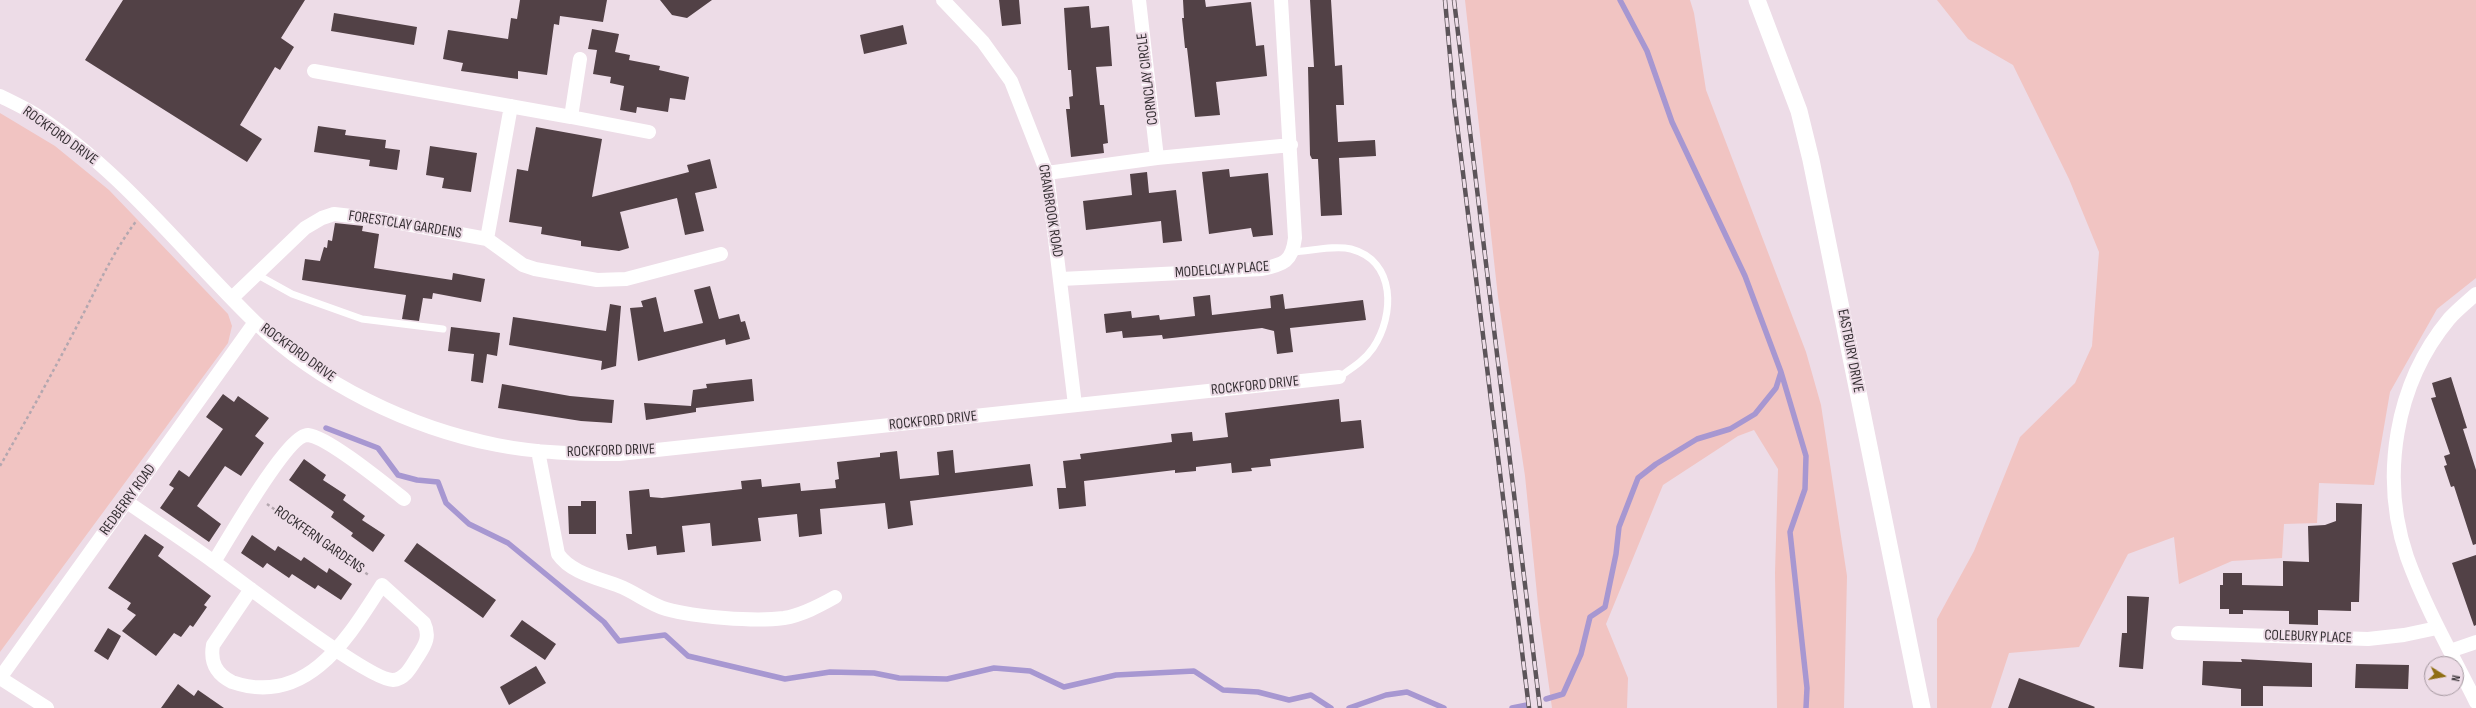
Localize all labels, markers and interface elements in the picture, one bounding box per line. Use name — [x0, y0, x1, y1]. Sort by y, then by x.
street label: CORNCLAY CIRCLE — [1133, 32, 1163, 126]
street label: ROCKFORD DRIVE — [19, 103, 101, 169]
street label: CRANBROOK ROAD — [1034, 163, 1066, 259]
street label: FORESTCLAY GARDENS — [347, 207, 463, 243]
street label: MODELCLAY PLACE — [1174, 258, 1270, 282]
street label: EASTBURY DRIVE — [1833, 308, 1867, 394]
street label: ROCKFORD DRIVE — [257, 320, 339, 386]
street label: ROCKFORD DRIVE — [1210, 372, 1300, 400]
street label: ROCKFORD DRIVE — [888, 407, 978, 435]
street label: ROCKFORD DRIVE — [567, 440, 655, 462]
street label: REDBERRY ROAD — [96, 461, 160, 539]
street label: ROCKFERN GARDENS — [271, 502, 367, 578]
street label: COLEBURY PLACE — [2264, 626, 2352, 648]
north arrow — [2424, 656, 2464, 696]
text: N — [2448, 674, 2462, 682]

